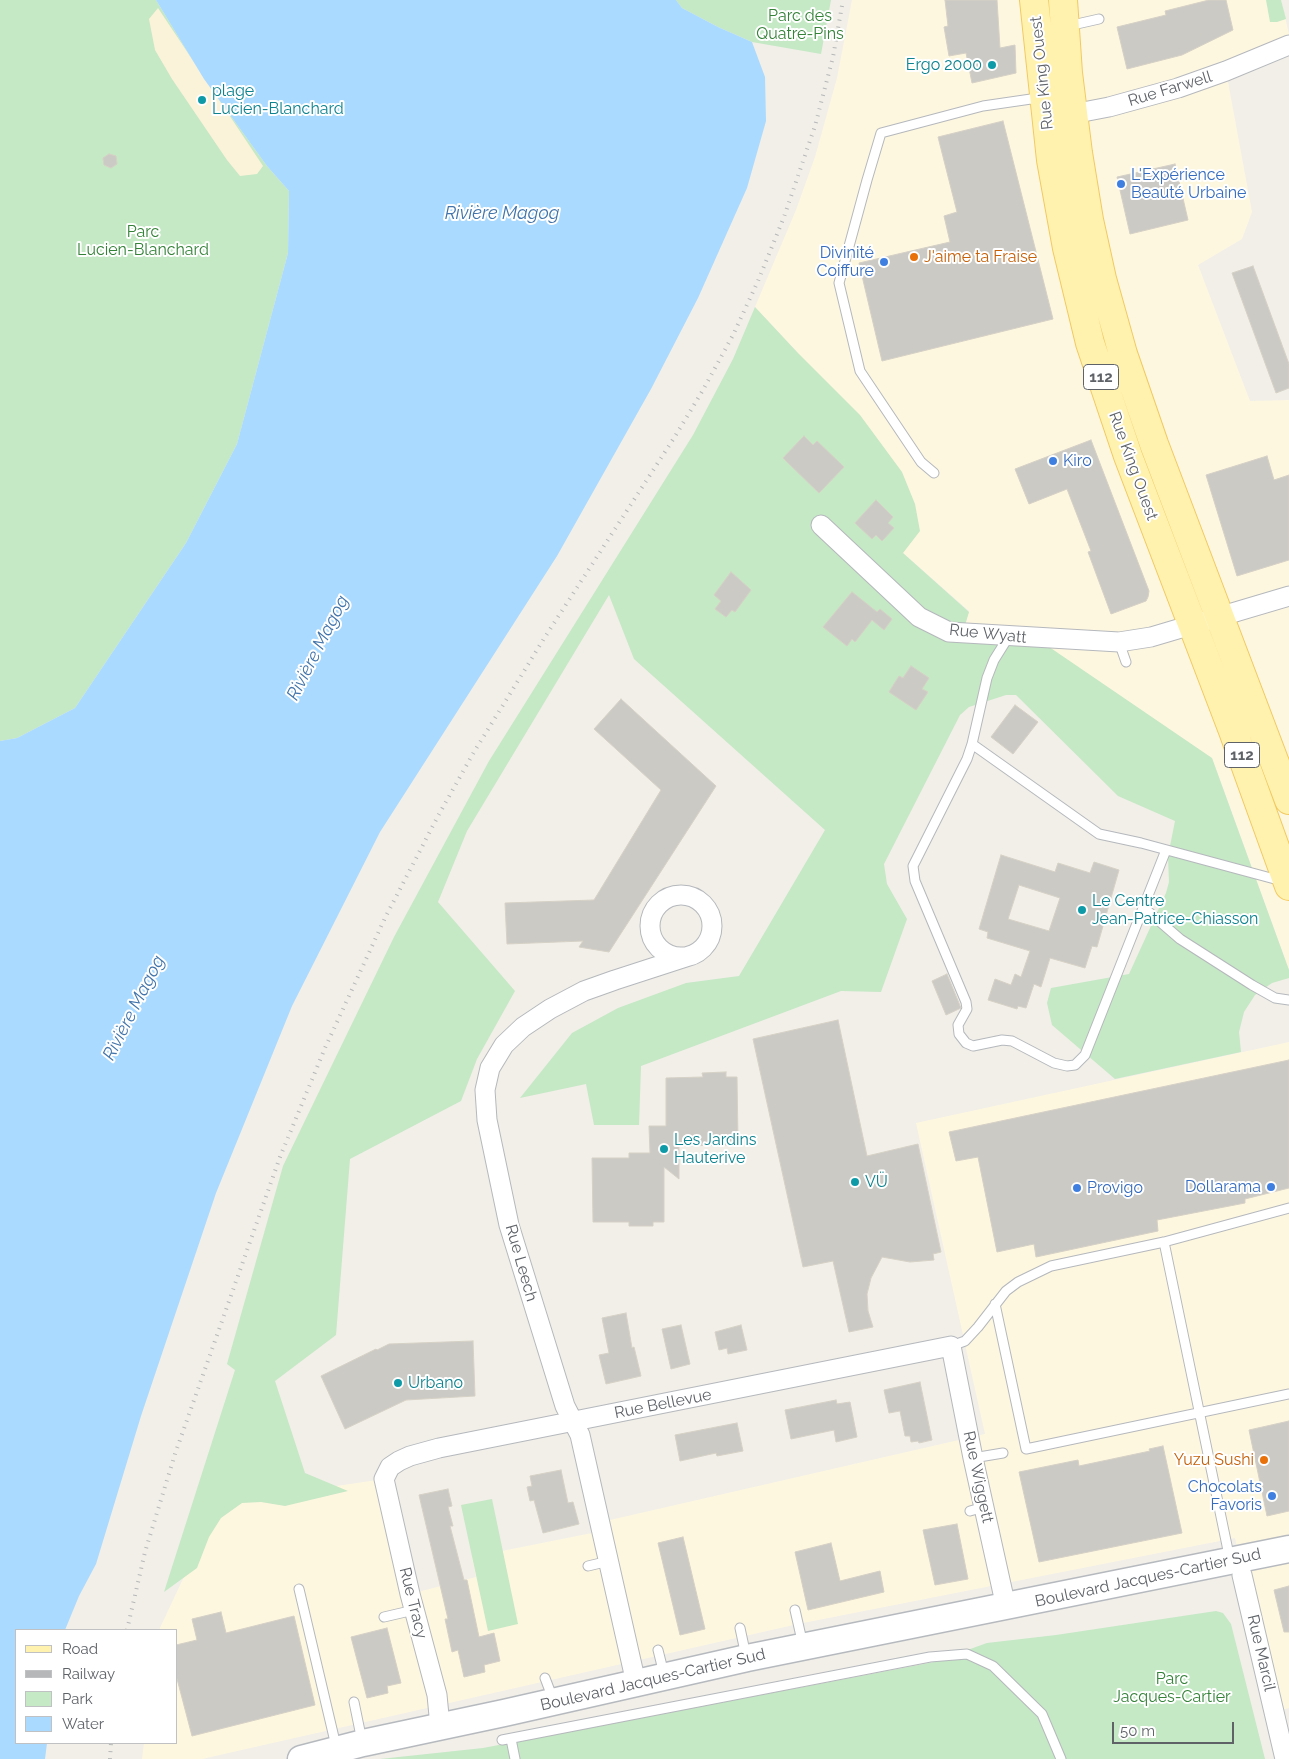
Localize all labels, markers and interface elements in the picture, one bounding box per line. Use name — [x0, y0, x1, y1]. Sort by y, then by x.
park label: Parc des Quatre-Pins — [756, 6, 844, 44]
street label: Rue King Ouest — [1026, 15, 1058, 131]
place label: Ergo 2000 — [906, 55, 982, 75]
marker: Ergo 2000 — [986, 59, 998, 71]
street label: Rue Farwell — [1126, 67, 1214, 111]
place label: plage Lucien-Blanchard — [212, 81, 344, 119]
marker: plage Lucien-Blanchard — [196, 94, 208, 106]
place label: L'Expérience Beauté Urbaine — [1131, 165, 1246, 203]
marker: L'Expérience Beauté Urbaine — [1115, 178, 1127, 190]
water label: Rivière Magog — [445, 203, 559, 225]
park label: Parc Lucien-Blanchard — [77, 222, 209, 260]
place label: Divinité Coiffure — [816, 243, 874, 281]
place label: J'aime ta Fraise — [924, 247, 1037, 267]
marker: J'aime ta Fraise — [908, 251, 920, 263]
marker: Divinité Coiffure — [878, 256, 890, 268]
road number: 112 — [1084, 364, 1118, 390]
street label: Rue King Ouest — [1104, 409, 1162, 523]
place label: Kiro — [1063, 451, 1092, 471]
marker: Kiro — [1047, 455, 1059, 467]
water label: Rivière Magog — [282, 592, 354, 704]
street label: Rue Wyatt — [948, 620, 1028, 648]
road number: 112 — [1224, 742, 1260, 768]
place label: Le Centre Jean-Patrice-Chiasson — [1092, 891, 1258, 929]
marker: Le Centre Jean-Patrice-Chiasson — [1076, 904, 1088, 916]
water label: Rivière Magog — [98, 952, 170, 1064]
place label: Les Jardins Hauterive — [674, 1130, 757, 1168]
marker: Les Jardins Hauterive — [658, 1143, 670, 1155]
place label: VÜ — [865, 1172, 888, 1192]
marker: VÜ — [849, 1176, 861, 1188]
place label: Dollarama — [1185, 1177, 1261, 1197]
place label: Provigo — [1087, 1178, 1143, 1198]
marker: Dollarama — [1265, 1181, 1277, 1193]
marker: Provigo — [1071, 1182, 1083, 1194]
street label: Rue Leech — [501, 1222, 541, 1304]
place label: Urbano — [408, 1373, 463, 1393]
marker: Urbano — [392, 1377, 404, 1389]
street label: Rue Bellevue — [613, 1385, 713, 1423]
street label: Rue Wiggett — [959, 1429, 997, 1525]
place label: Yuzu Sushi — [1174, 1450, 1254, 1470]
marker: Yuzu Sushi — [1258, 1454, 1270, 1466]
place label: Chocolats Favoris — [1188, 1477, 1262, 1515]
marker: Chocolats Favoris — [1266, 1490, 1278, 1502]
street label: Boulevard Jacques-Cartier Sud — [1033, 1545, 1263, 1611]
street label: Rue Tracy — [395, 1565, 431, 1641]
street label: Rue Marcil — [1243, 1613, 1279, 1693]
legend — [15, 1629, 178, 1744]
text: Road — [62, 1640, 98, 1658]
street label: Boulevard Jacques-Cartier Sud — [539, 1645, 767, 1715]
text: Railway — [62, 1665, 115, 1683]
park label: Parc Jacques-Cartier — [1113, 1669, 1231, 1707]
text: Park — [62, 1690, 93, 1708]
scale bar — [1114, 1712, 1236, 1744]
text: Water — [62, 1715, 104, 1733]
text: 50 m — [1120, 1722, 1155, 1740]

